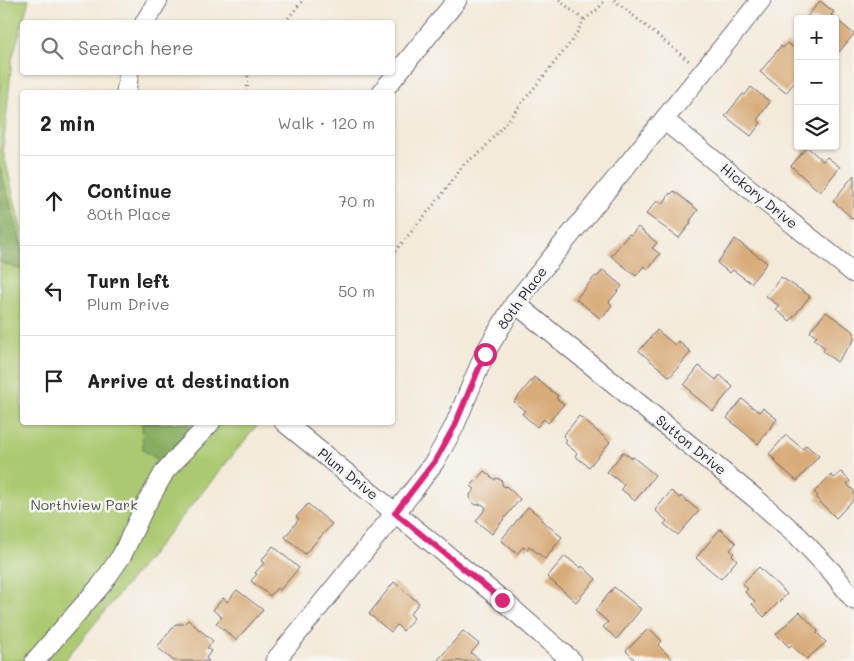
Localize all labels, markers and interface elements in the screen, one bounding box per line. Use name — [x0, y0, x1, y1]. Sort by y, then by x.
map controls — [794, 15, 839, 150]
button: + — [794, 15, 839, 60]
search box — [20, 20, 395, 75]
icon: search — [38, 34, 66, 62]
text: Search here — [78, 35, 194, 60]
button: − — [794, 60, 839, 105]
button: layers — [794, 105, 839, 150]
text: 2 min — [40, 109, 95, 136]
text: Walk · 120 m — [277, 112, 375, 133]
street label: Hickory Drive — [717, 159, 802, 233]
text: Continue — [87, 178, 172, 203]
icon: ahead — [40, 187, 68, 215]
text: 70 m — [338, 190, 375, 211]
text: 80th Place — [87, 203, 171, 224]
street label: 80th Place — [492, 262, 551, 333]
text: Turn left — [87, 268, 170, 293]
icon: left — [40, 277, 68, 305]
text: 50 m — [338, 280, 375, 301]
text: Plum Drive — [87, 293, 170, 314]
route start — [474, 343, 497, 366]
icon: arrive — [40, 367, 68, 395]
text: Arrive at destination — [87, 368, 290, 393]
street label: Sutton Drive — [652, 410, 730, 479]
street label: Plum Drive — [314, 443, 382, 504]
park label: Northview Park — [30, 495, 138, 514]
route end — [491, 589, 514, 612]

